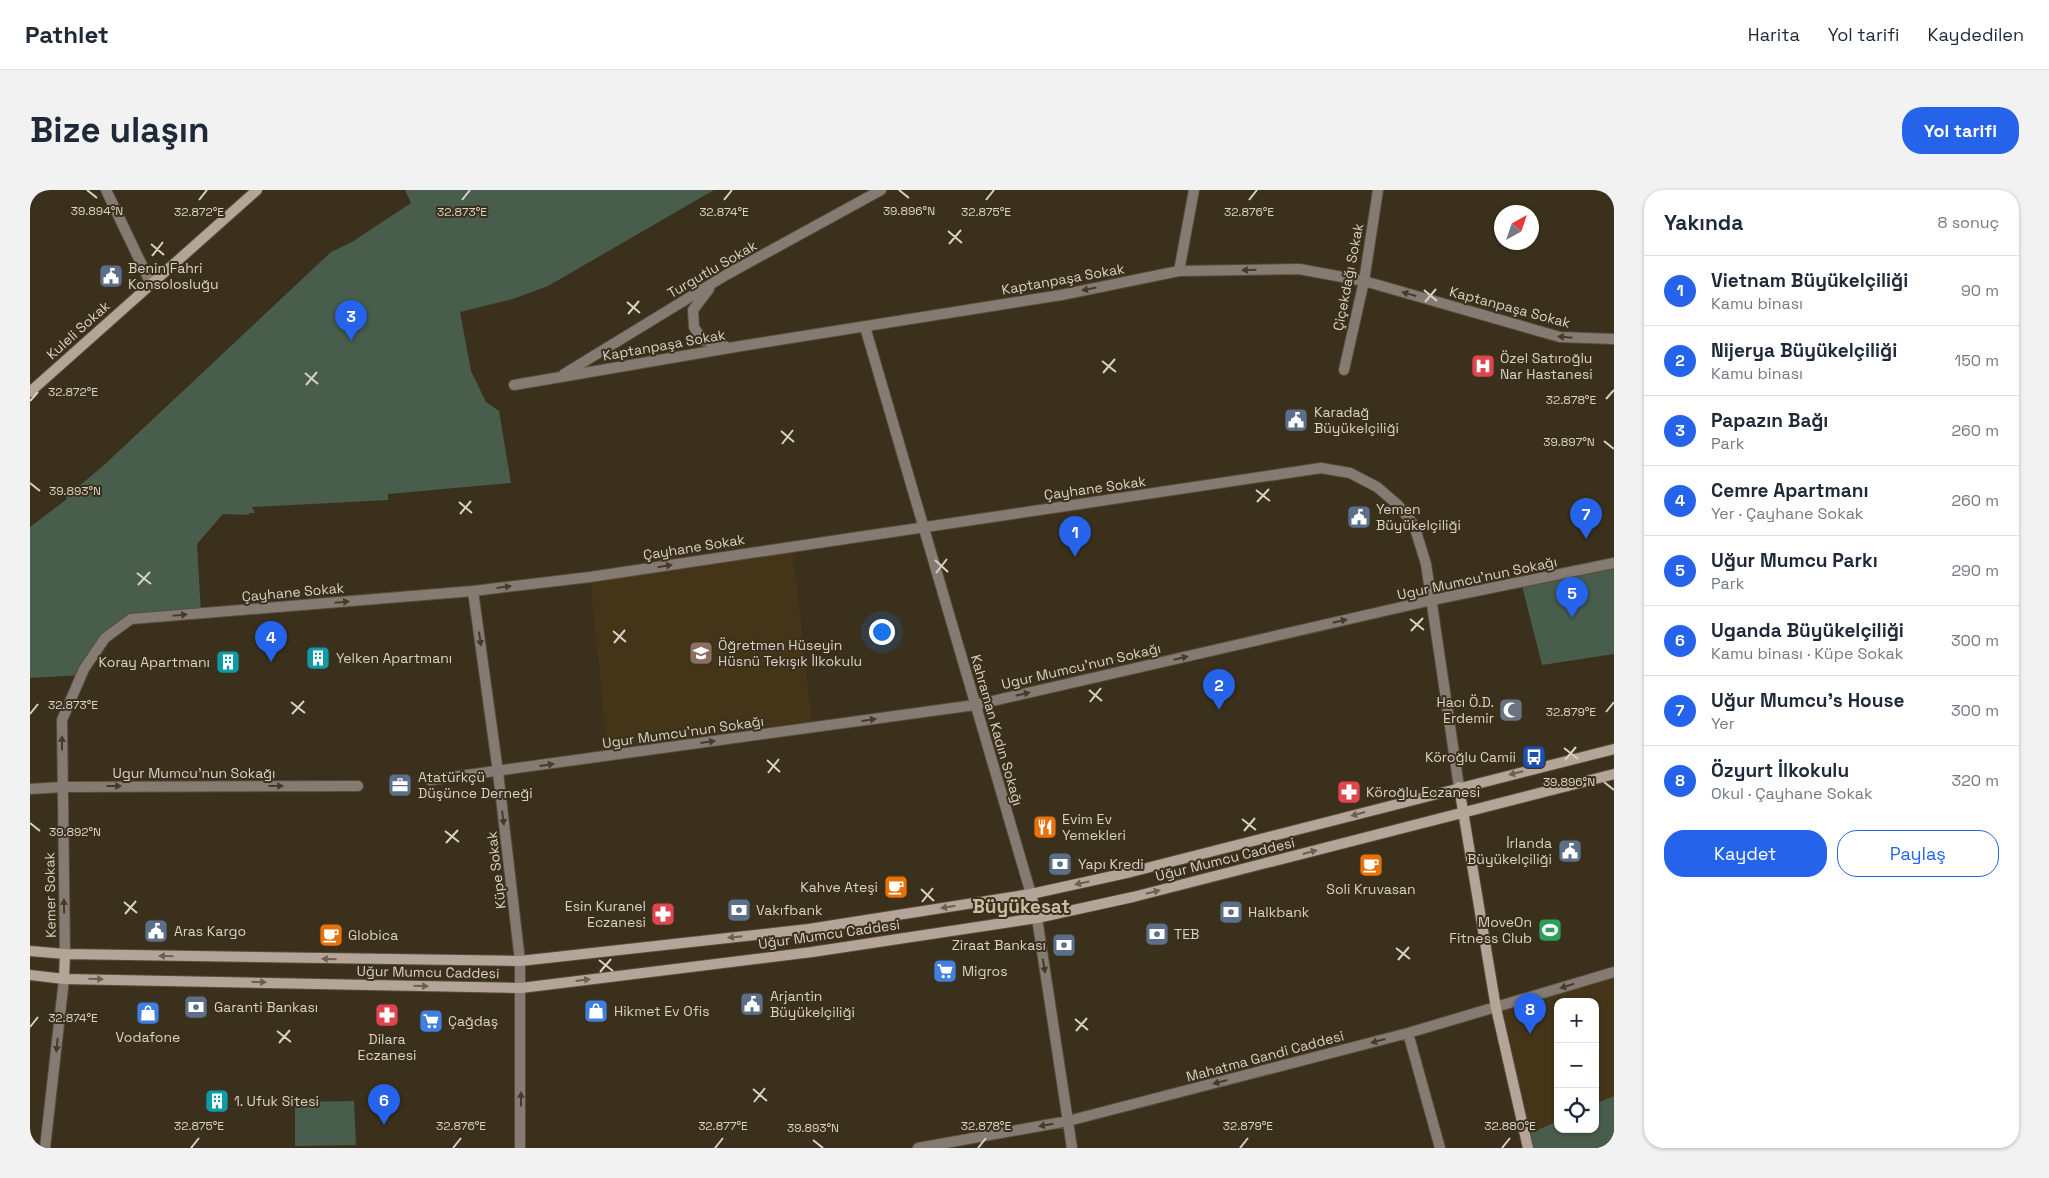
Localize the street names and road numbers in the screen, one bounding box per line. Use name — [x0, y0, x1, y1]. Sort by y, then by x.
street label: Çiçekdağı Sokak — [1329, 221, 1367, 332]
street label: Turgutlu Sokak — [664, 236, 760, 302]
street label: Kaptanpaşa Sokak — [1000, 259, 1126, 299]
street label: Kaptanpaşa Sokak — [1448, 282, 1573, 332]
street label: Kuleli Sokak — [43, 296, 114, 363]
street label: Kaptanpaşa Sokak — [601, 325, 727, 365]
street label: Çayhane Sokak — [1043, 472, 1148, 504]
street label: Çayhane Sokak — [642, 530, 747, 564]
street label: Ugur Mumcu'nun Sokağı — [1395, 552, 1559, 604]
street label: Çayhane Sokak — [241, 579, 345, 605]
street label: Ugur Mumcu'nun Sokağı — [1000, 639, 1162, 693]
street label: Kahraman Kadın Sokağı — [967, 652, 1027, 808]
street label: Ugur Mumcu'nun Sokağı — [601, 712, 765, 752]
street label: Ugur Mumcu'nun Sokağı — [112, 764, 276, 782]
street label: Küpe Sokak — [482, 830, 510, 910]
street label: Uğur Mumcu Caddesi — [1153, 833, 1297, 885]
street label: Kemer Sokak — [40, 851, 60, 938]
street label: Uğur Mumcu Caddesi — [757, 915, 901, 953]
street label: Uğur Mumcu Caddesi — [356, 962, 500, 982]
street label: Mahatma Gandi Caddesi — [1184, 1026, 1346, 1086]

